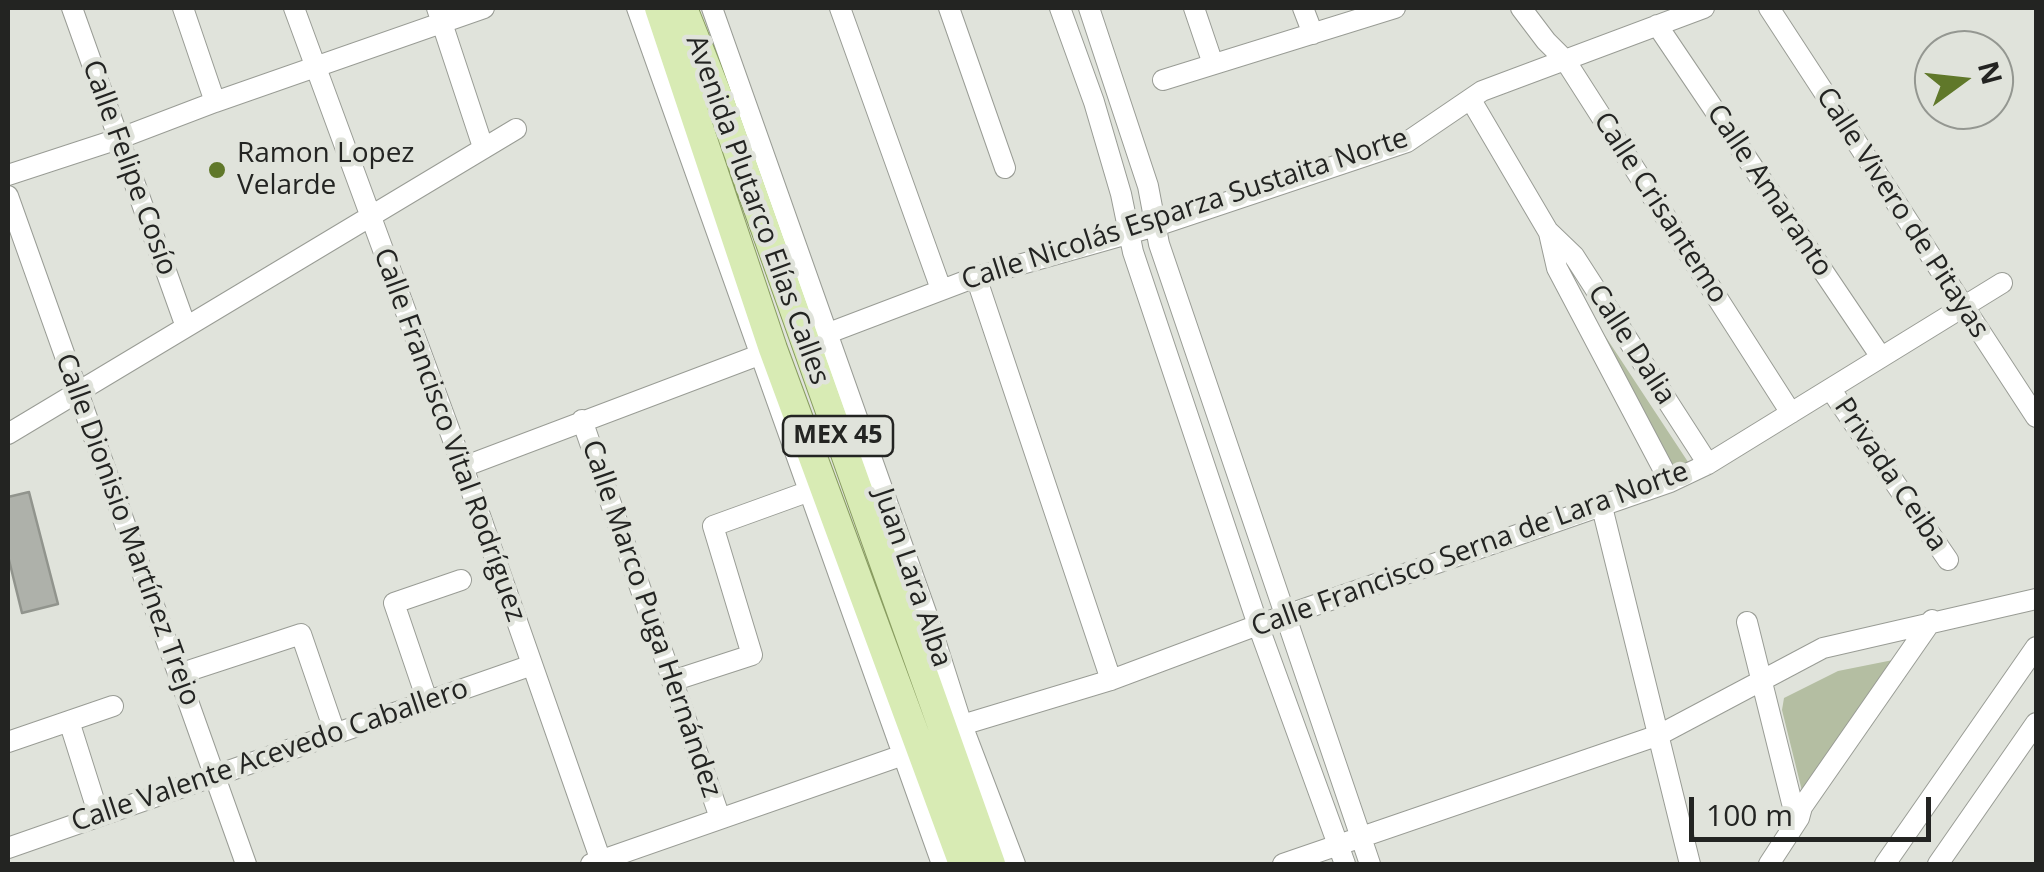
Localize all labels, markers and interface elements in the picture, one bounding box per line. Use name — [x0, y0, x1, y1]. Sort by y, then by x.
north arrow — [1914, 30, 2014, 130]
street label: Avenida Plutarco Elías Calles — [678, 31, 836, 389]
street label: Calle Felipe Cosío — [74, 56, 184, 280]
text: N — [1970, 57, 2012, 89]
street label: Calle Vivero de Pitayas — [1808, 81, 1996, 345]
street label: Calle Amaranto — [1699, 98, 1839, 284]
street label: Calle Crisantemo — [1586, 106, 1734, 310]
street label: Calle Nicolás Esparza Sustaita Norte — [958, 122, 1412, 298]
place label: Ramon Lopez Velarde — [237, 137, 414, 203]
marker: Ramon Lopez Velarde — [206, 159, 228, 181]
street label: Calle Francisco Vital Rodríguez — [366, 244, 532, 626]
street label: Calle Dalia — [1580, 279, 1682, 411]
street label: Calle Dionisio Martínez Trejo — [48, 349, 206, 711]
street label: Privada Ceiba — [1826, 392, 1954, 558]
road number: MEX 45 — [783, 416, 893, 456]
street label: Calle Marco Puga Hernández — [574, 436, 728, 802]
street label: Calle Francisco Serna de Lara Norte — [1247, 455, 1693, 645]
street label: Juan Lara Alba — [866, 484, 958, 672]
street label: Calle Valente Acevedo Caballero — [67, 672, 473, 840]
scale bar — [1694, 777, 1936, 839]
text: 100 m — [1706, 794, 1793, 835]

